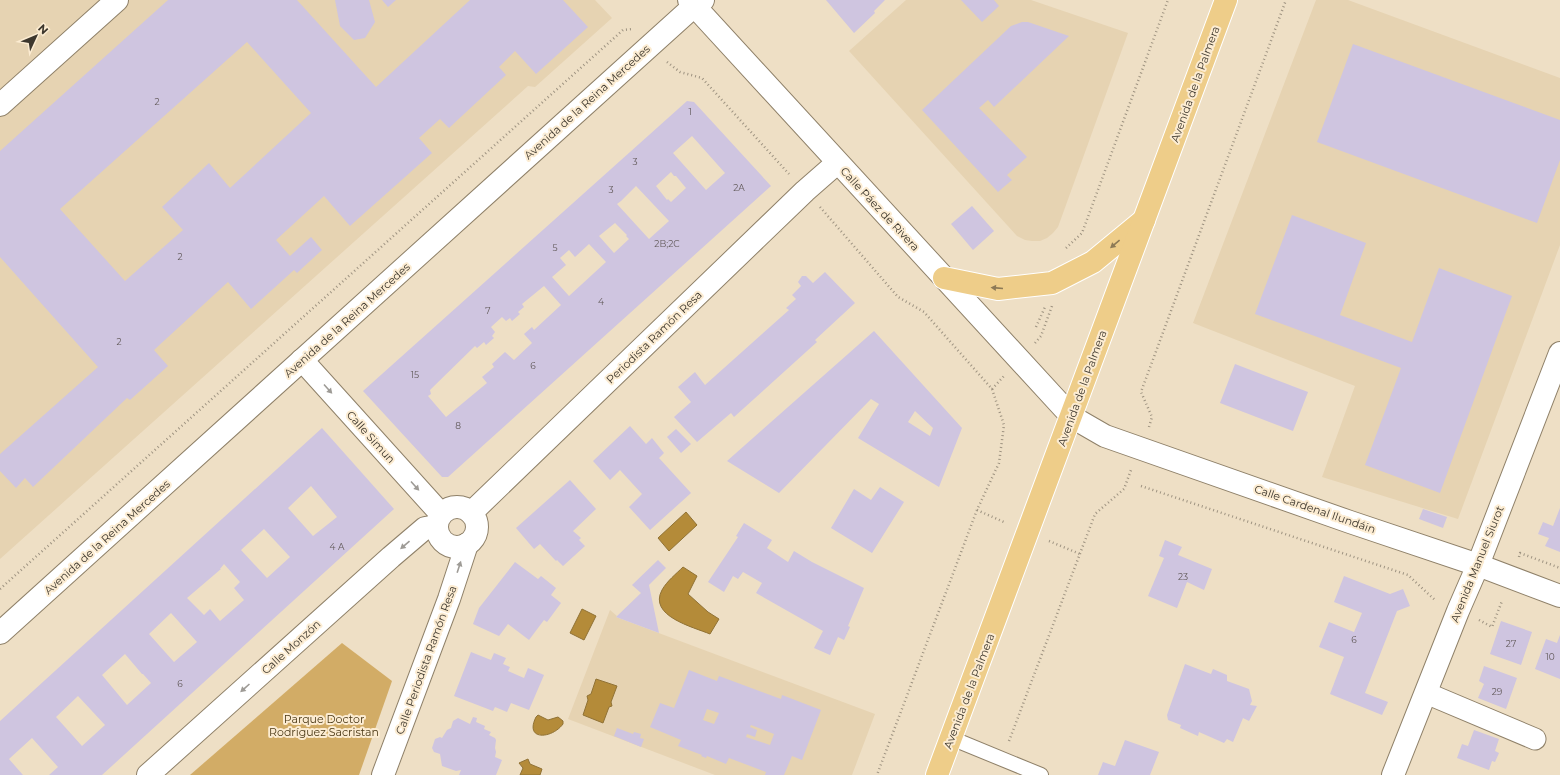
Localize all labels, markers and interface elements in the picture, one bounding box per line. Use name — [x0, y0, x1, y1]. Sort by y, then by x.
north arrow — [16, 16, 56, 56]
text: N — [35, 21, 51, 37]
street label: Avenida de la Palmera — [1167, 24, 1223, 144]
street label: Avenida de la Reina Mercedes — [521, 41, 653, 162]
house number: 2 — [154, 96, 160, 107]
house number: 1 — [688, 106, 692, 117]
house number: 3 — [632, 156, 638, 167]
street label: Calle Páez de Rivera — [837, 164, 923, 254]
house number: 2A — [733, 182, 745, 193]
house number: 3 — [608, 184, 614, 195]
house number: 2B;2C — [654, 238, 680, 249]
one-way arrow — [1110, 239, 1120, 248]
house number: 5 — [552, 242, 558, 253]
house number: 2 — [177, 251, 183, 262]
street label: Avenida de la Reina Mercedes — [281, 259, 413, 380]
one-way arrow — [991, 285, 1003, 292]
street label: Periodista Ramón Resa — [603, 288, 705, 386]
house number: 4 — [598, 296, 604, 307]
house number: 7 — [485, 305, 491, 316]
street label: Avenida de la Palmera — [1054, 328, 1110, 448]
house number: 2 — [116, 336, 122, 347]
house number: 6 — [530, 360, 536, 371]
house number: 15 — [411, 369, 419, 380]
one-way arrow — [323, 384, 333, 394]
street label: Calle Simun — [344, 408, 398, 466]
house number: 8 — [455, 420, 461, 431]
street label: Avenida de la Reina Mercedes — [41, 476, 173, 597]
one-way arrow — [410, 481, 420, 491]
street label: Calle Cardenal Ilundáin — [1252, 482, 1378, 536]
street label: Avenida Manuel Siurot — [1447, 503, 1507, 624]
house number: 4 A — [330, 541, 345, 552]
one-way arrow — [399, 541, 410, 550]
one-way arrow — [456, 561, 462, 573]
house number: 23 — [1178, 571, 1188, 582]
street label: Calle Periodista Ramón Resa — [393, 584, 459, 736]
street label: Calle Monzón — [259, 617, 323, 677]
street label: Avenida de la Palmera — [941, 631, 997, 751]
house number: 6 — [1351, 634, 1357, 645]
house number: 27 — [1506, 638, 1516, 649]
house number: 10 — [1545, 651, 1555, 662]
house number: 6 — [177, 678, 183, 689]
one-way arrow — [240, 683, 250, 693]
house number: 29 — [1492, 686, 1503, 697]
park label: Parque Doctor Rodríguez Sacristan — [269, 712, 379, 739]

